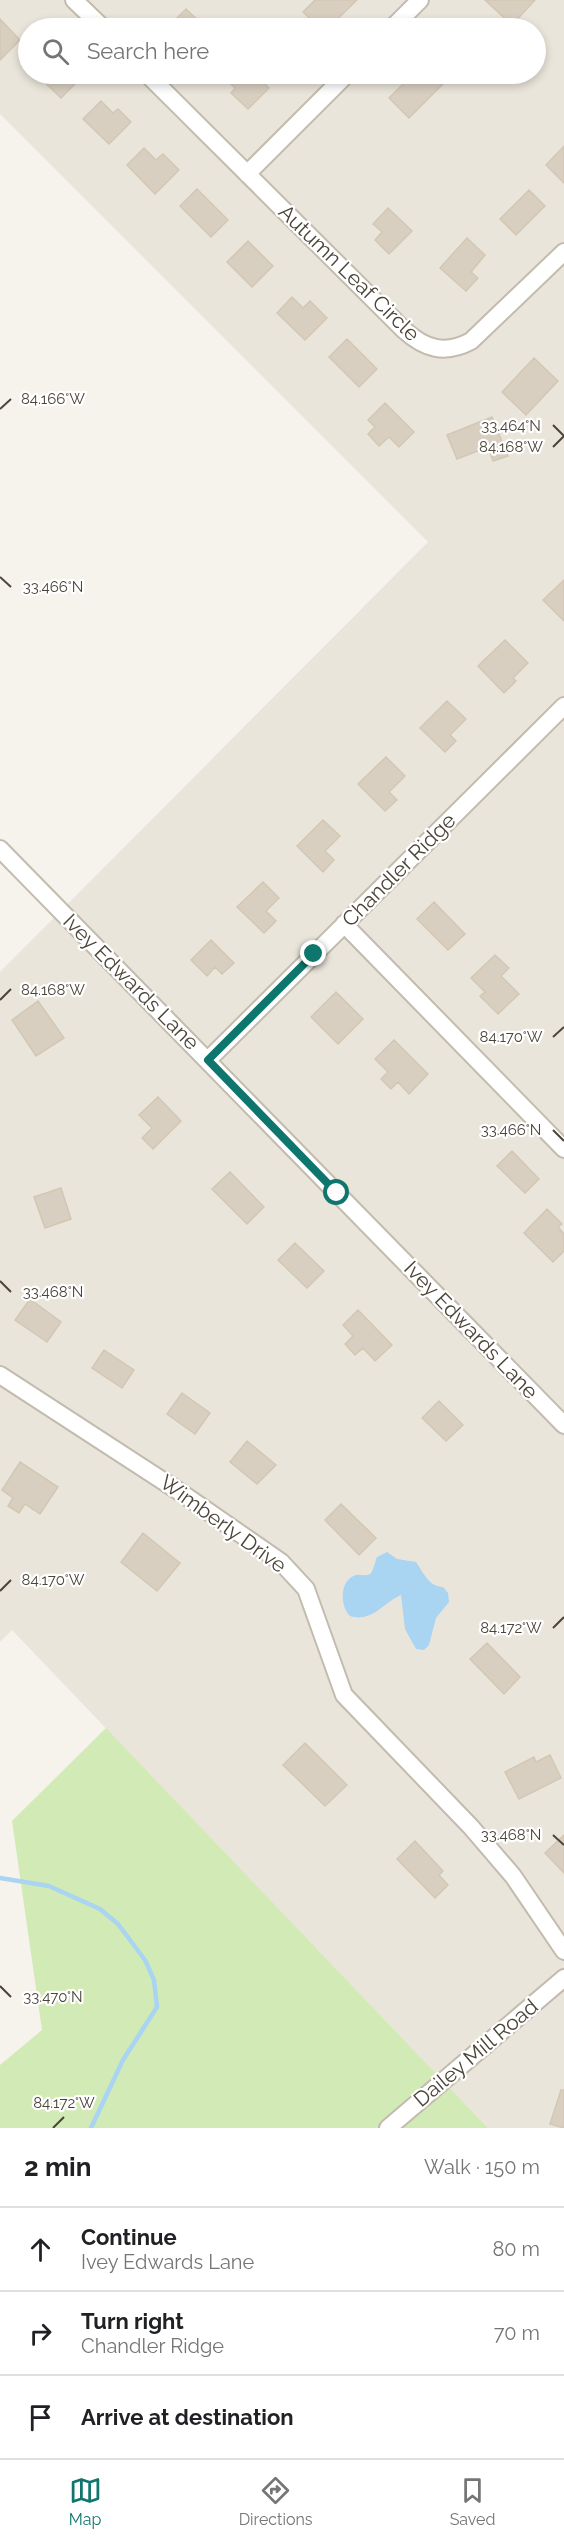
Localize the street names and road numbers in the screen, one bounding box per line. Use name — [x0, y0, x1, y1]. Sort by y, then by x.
street label: Autumn Leaf Circle — [274, 199, 425, 346]
street label: Chandler Ridge — [337, 808, 461, 932]
street label: Ivey Edwards Lane — [58, 908, 205, 1055]
street label: Ivey Edwards Lane — [399, 1256, 544, 1404]
street label: Wimberly Drive — [155, 1469, 291, 1578]
street label: Dailey Mill Road — [409, 1993, 543, 2112]

